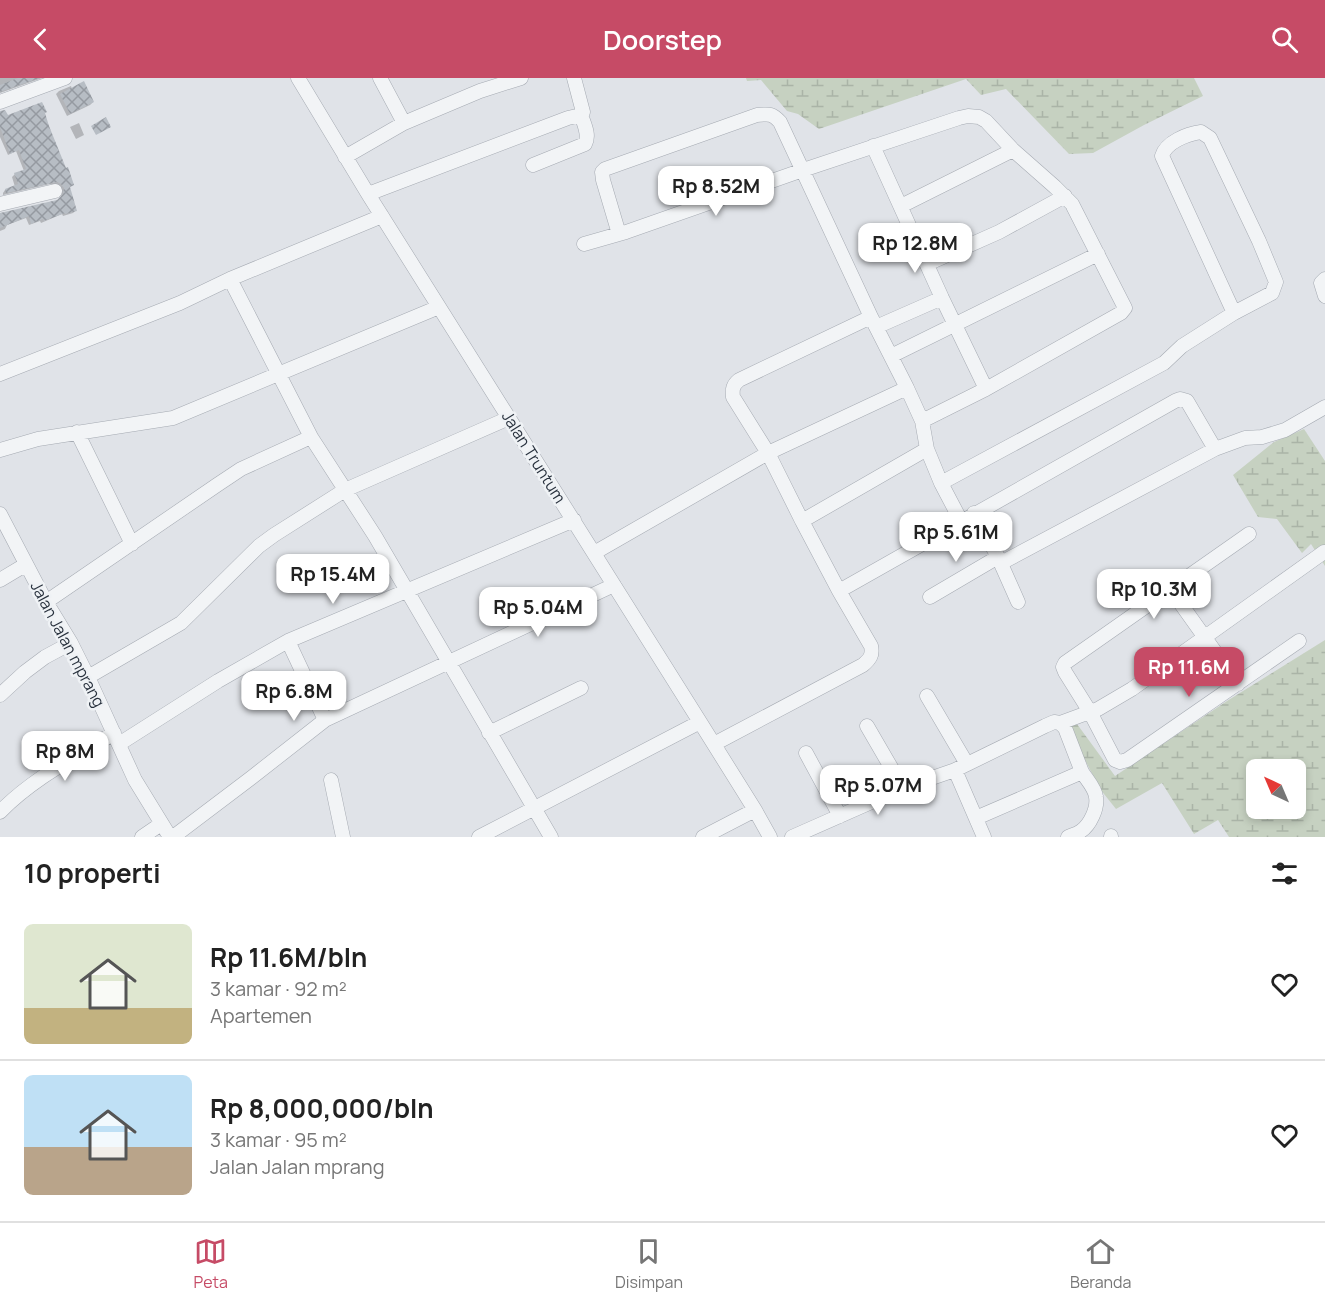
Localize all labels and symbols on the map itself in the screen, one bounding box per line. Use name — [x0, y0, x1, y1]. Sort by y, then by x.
pin: Rp 8.52M — [654, 166, 778, 217]
pin: Rp 12.8M — [853, 223, 977, 274]
street label: Jalan Truntum — [497, 407, 571, 507]
pin: Rp 5.61M — [894, 512, 1018, 563]
pin: Rp 15.4M — [271, 554, 395, 605]
pin: Rp 10.3M — [1092, 569, 1216, 620]
street label: Jalan Jalan mprang — [26, 577, 110, 711]
pin: Rp 5.04M — [476, 587, 600, 638]
pin: Rp 11.6M — [1127, 647, 1251, 698]
pin: Rp 6.8M — [239, 671, 349, 722]
pin: Rp 8M — [23, 731, 107, 782]
north arrow — [1246, 759, 1306, 819]
pin: Rp 5.07M — [816, 765, 940, 816]

